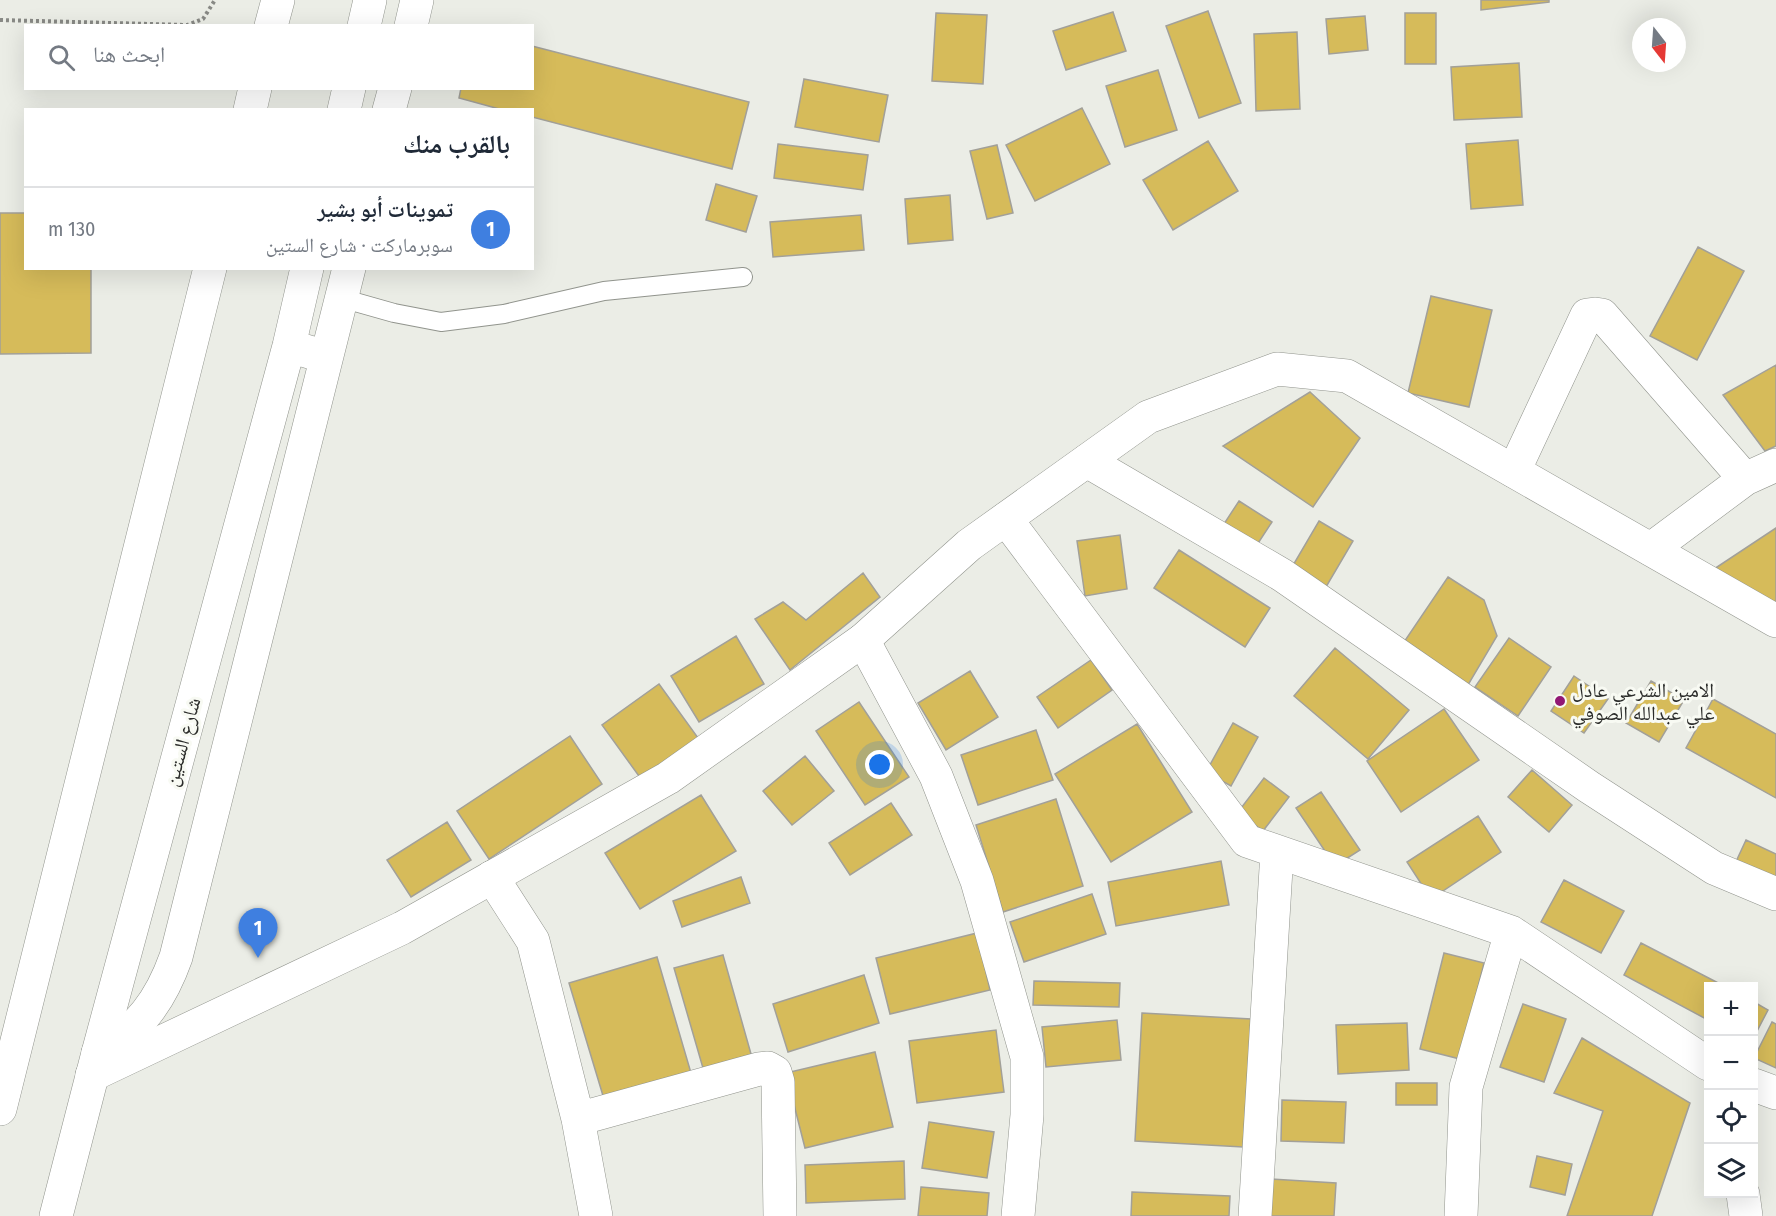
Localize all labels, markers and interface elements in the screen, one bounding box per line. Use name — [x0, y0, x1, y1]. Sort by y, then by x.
north arrow — [1632, 18, 1686, 72]
search box — [24, 24, 534, 90]
icon: search — [45, 41, 78, 74]
text: ابحث هنا — [93, 41, 165, 68]
text: بالقرب منك — [403, 129, 510, 160]
text: تموينات أبو بشير — [317, 196, 453, 223]
text: 130 m — [48, 217, 95, 241]
text: 1 — [486, 217, 495, 241]
text: سوبرماركت · شارع الستين — [266, 233, 453, 257]
place label: الامين الشرعي عادل علي عبدالله الصوفي — [1572, 678, 1715, 729]
marker: الامين الشرعي عادل علي عبدالله الصوفي — [1553, 694, 1567, 708]
street label: شارع الستين — [159, 695, 206, 789]
your location — [865, 750, 894, 779]
pin: 1 — [238, 908, 278, 958]
map controls — [1704, 982, 1758, 1198]
button: + — [1704, 982, 1758, 1036]
button: − — [1704, 1036, 1758, 1090]
button: locate — [1704, 1090, 1758, 1144]
button: layers — [1704, 1144, 1758, 1198]

